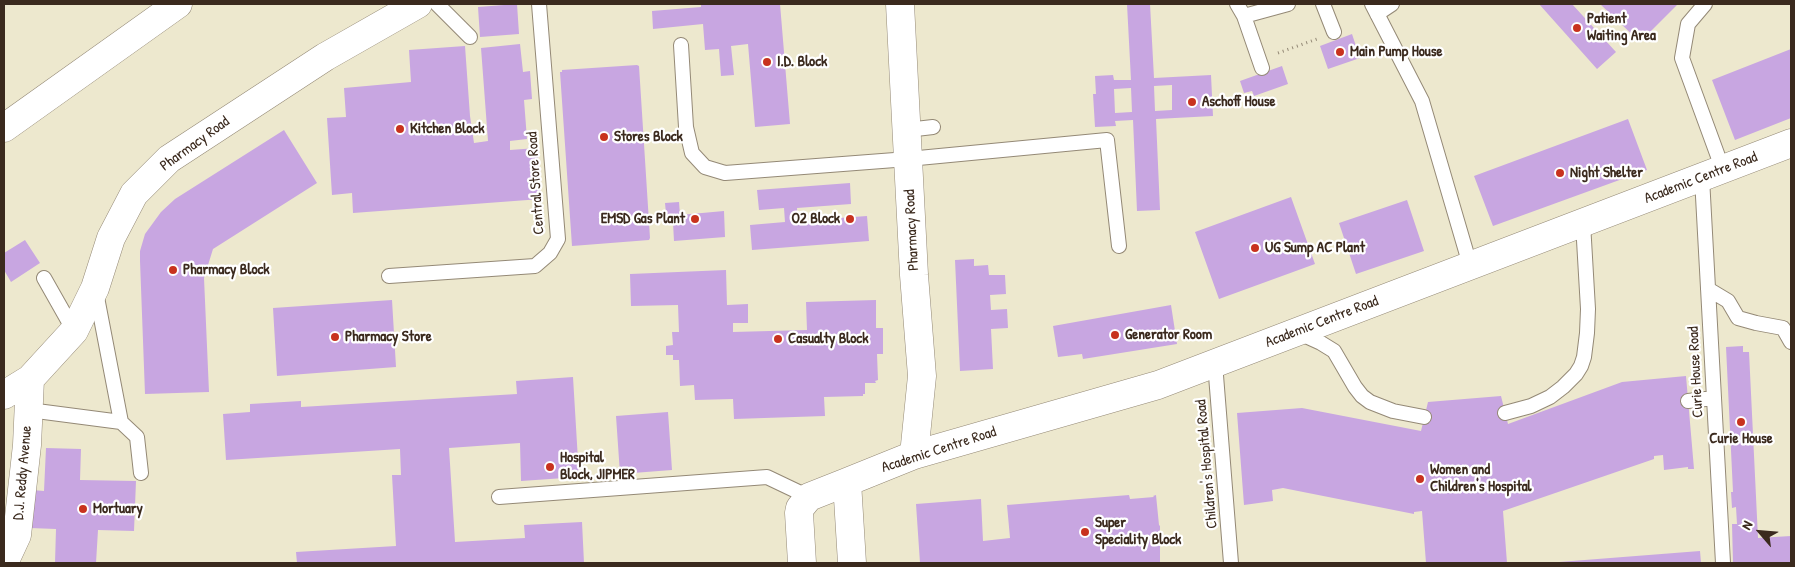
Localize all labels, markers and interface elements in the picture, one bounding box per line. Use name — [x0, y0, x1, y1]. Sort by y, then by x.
place label: Patient Waiting Area — [1587, 10, 1656, 45]
marker: Patient Waiting Area — [1571, 22, 1583, 34]
place label: Main Pump House — [1350, 43, 1442, 61]
marker: Main Pump House — [1334, 46, 1346, 58]
place label: I.D. Block — [777, 53, 827, 71]
marker: I.D. Block — [761, 56, 773, 68]
place label: Aschoff House — [1202, 93, 1275, 111]
marker: Aschoff House — [1186, 96, 1198, 108]
street label: Pharmacy Road — [157, 113, 233, 175]
place label: Kitchen Block — [410, 120, 484, 138]
marker: Kitchen Block — [394, 123, 406, 135]
place label: Stores Block — [614, 128, 683, 146]
street label: Central Store Road — [523, 131, 549, 235]
marker: Stores Block — [598, 131, 610, 143]
street label: Academic Centre Road — [1642, 148, 1760, 208]
place label: Night Shelter — [1570, 164, 1643, 182]
marker: Night Shelter — [1554, 167, 1566, 179]
street label: Pharmacy Road — [901, 189, 923, 271]
place label: EMSD Gas Plant — [601, 210, 685, 228]
place label: O2 Block — [792, 210, 840, 228]
marker: EMSD Gas Plant — [689, 213, 701, 225]
marker: O2 Block — [844, 213, 856, 225]
place label: UG Sump AC Plant — [1265, 239, 1365, 257]
marker: UG Sump AC Plant — [1249, 242, 1261, 254]
place label: Pharmacy Block — [183, 261, 270, 279]
marker: Pharmacy Block — [167, 264, 179, 276]
street label: Academic Centre Road — [1263, 292, 1381, 352]
place label: Generator Room — [1125, 326, 1212, 344]
street label: Curie House Road — [1685, 326, 1707, 418]
place label: Pharmacy Store — [345, 328, 432, 346]
marker: Generator Room — [1109, 329, 1121, 341]
place label: Casualty Block — [788, 330, 868, 348]
marker: Pharmacy Store — [329, 331, 341, 343]
marker: Casualty Block — [772, 333, 784, 345]
street label: Children's Hospital Road — [1192, 399, 1222, 529]
marker: Curie House — [1735, 416, 1747, 428]
street label: Academic Centre Road — [879, 423, 999, 477]
street label: D.J. Reddy Avenue — [10, 425, 36, 521]
place label: Curie House — [1709, 430, 1773, 448]
place label: Hospital Block, JIPMER — [560, 449, 635, 484]
marker: Hospital Block, JIPMER — [544, 461, 556, 473]
place label: Women and Children's Hospital — [1430, 461, 1532, 496]
marker: Women and Children's Hospital — [1414, 473, 1426, 485]
place label: Mortuary — [93, 500, 143, 518]
marker: Mortuary — [77, 503, 89, 515]
north arrow — [1735, 507, 1785, 557]
place label: Super Speciality Block — [1095, 514, 1181, 549]
text: N — [1736, 517, 1756, 533]
marker: Super Speciality Block — [1079, 526, 1091, 538]

